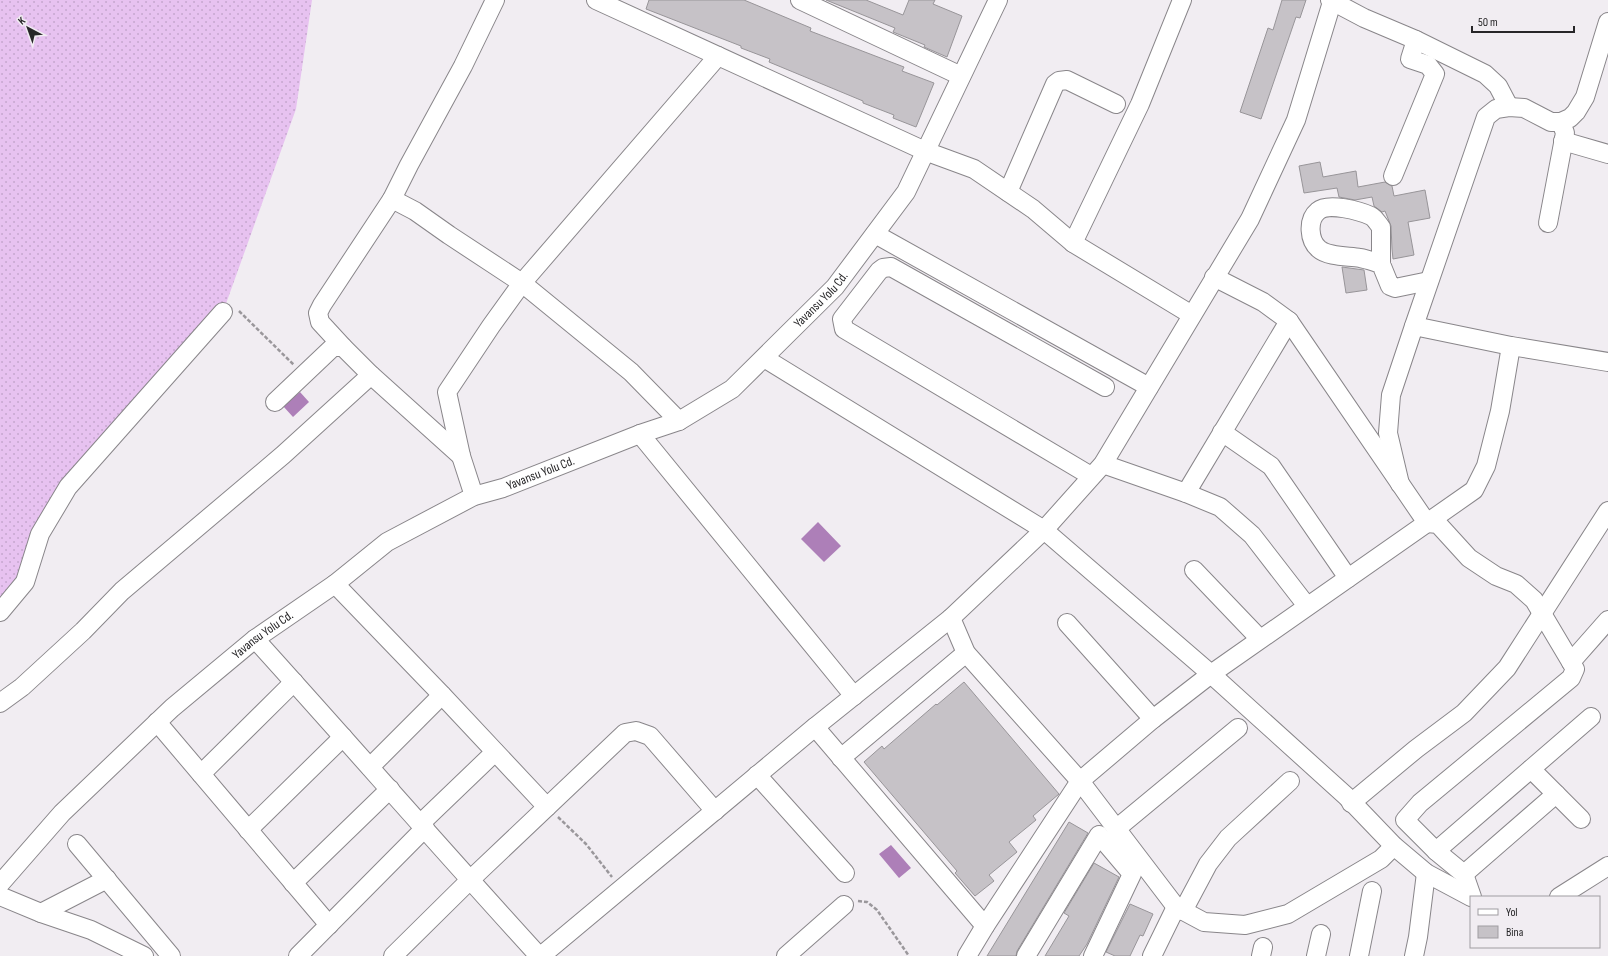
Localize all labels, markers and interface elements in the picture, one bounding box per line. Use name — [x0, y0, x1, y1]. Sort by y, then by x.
north arrow — [8, 8, 48, 48]
scale bar — [1472, 8, 1574, 34]
text: K — [15, 14, 29, 28]
text: 50 m — [1478, 15, 1498, 30]
street label: Yavansu Yolu Cd. — [790, 269, 852, 331]
street label: Yavansu Yolu Cd. — [504, 453, 577, 494]
street label: Yavansu Yolu Cd. — [229, 607, 296, 662]
legend — [1470, 896, 1600, 948]
text: Yol — [1506, 905, 1518, 920]
text: Bina — [1506, 925, 1524, 940]

